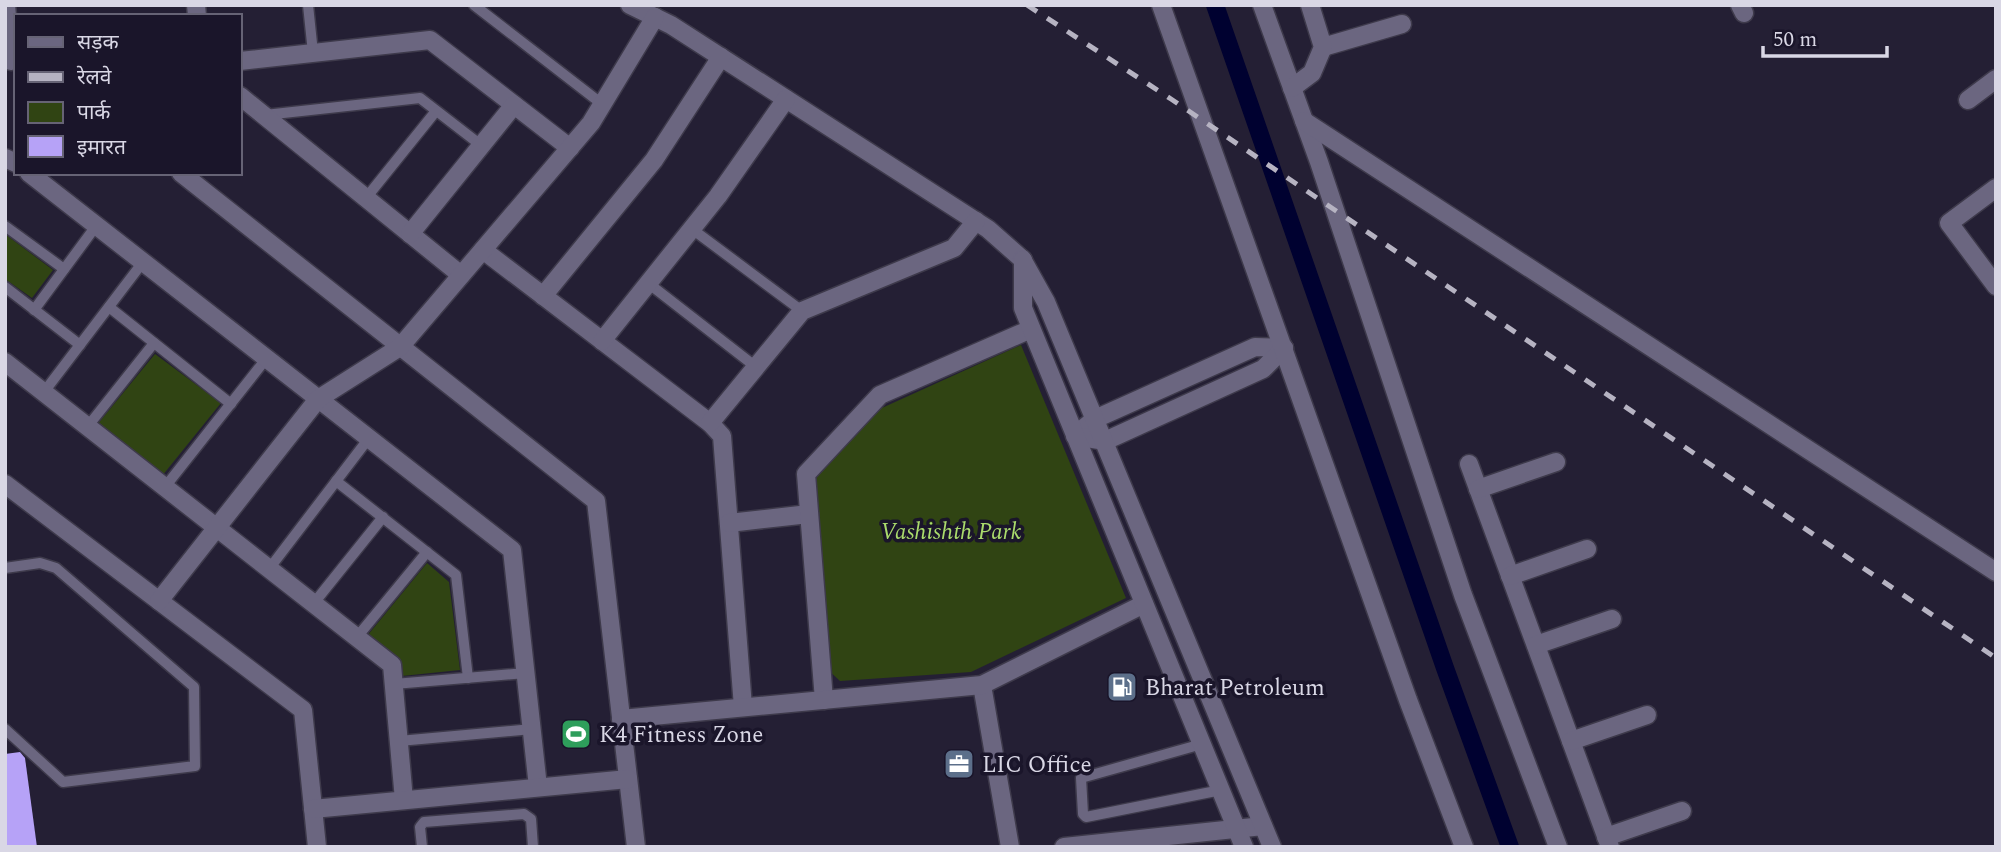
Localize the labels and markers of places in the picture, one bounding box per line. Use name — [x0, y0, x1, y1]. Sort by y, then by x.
fuel station icon: Bharat Petroleum — [1105, 670, 1139, 704]
place label: Bharat Petroleum — [1145, 671, 1325, 706]
sports icon: K4 Fitness Zone — [559, 717, 593, 751]
place label: K4 Fitness Zone — [599, 718, 764, 753]
office icon: LIC Office — [942, 747, 976, 781]
place label: LIC Office — [982, 748, 1092, 783]

